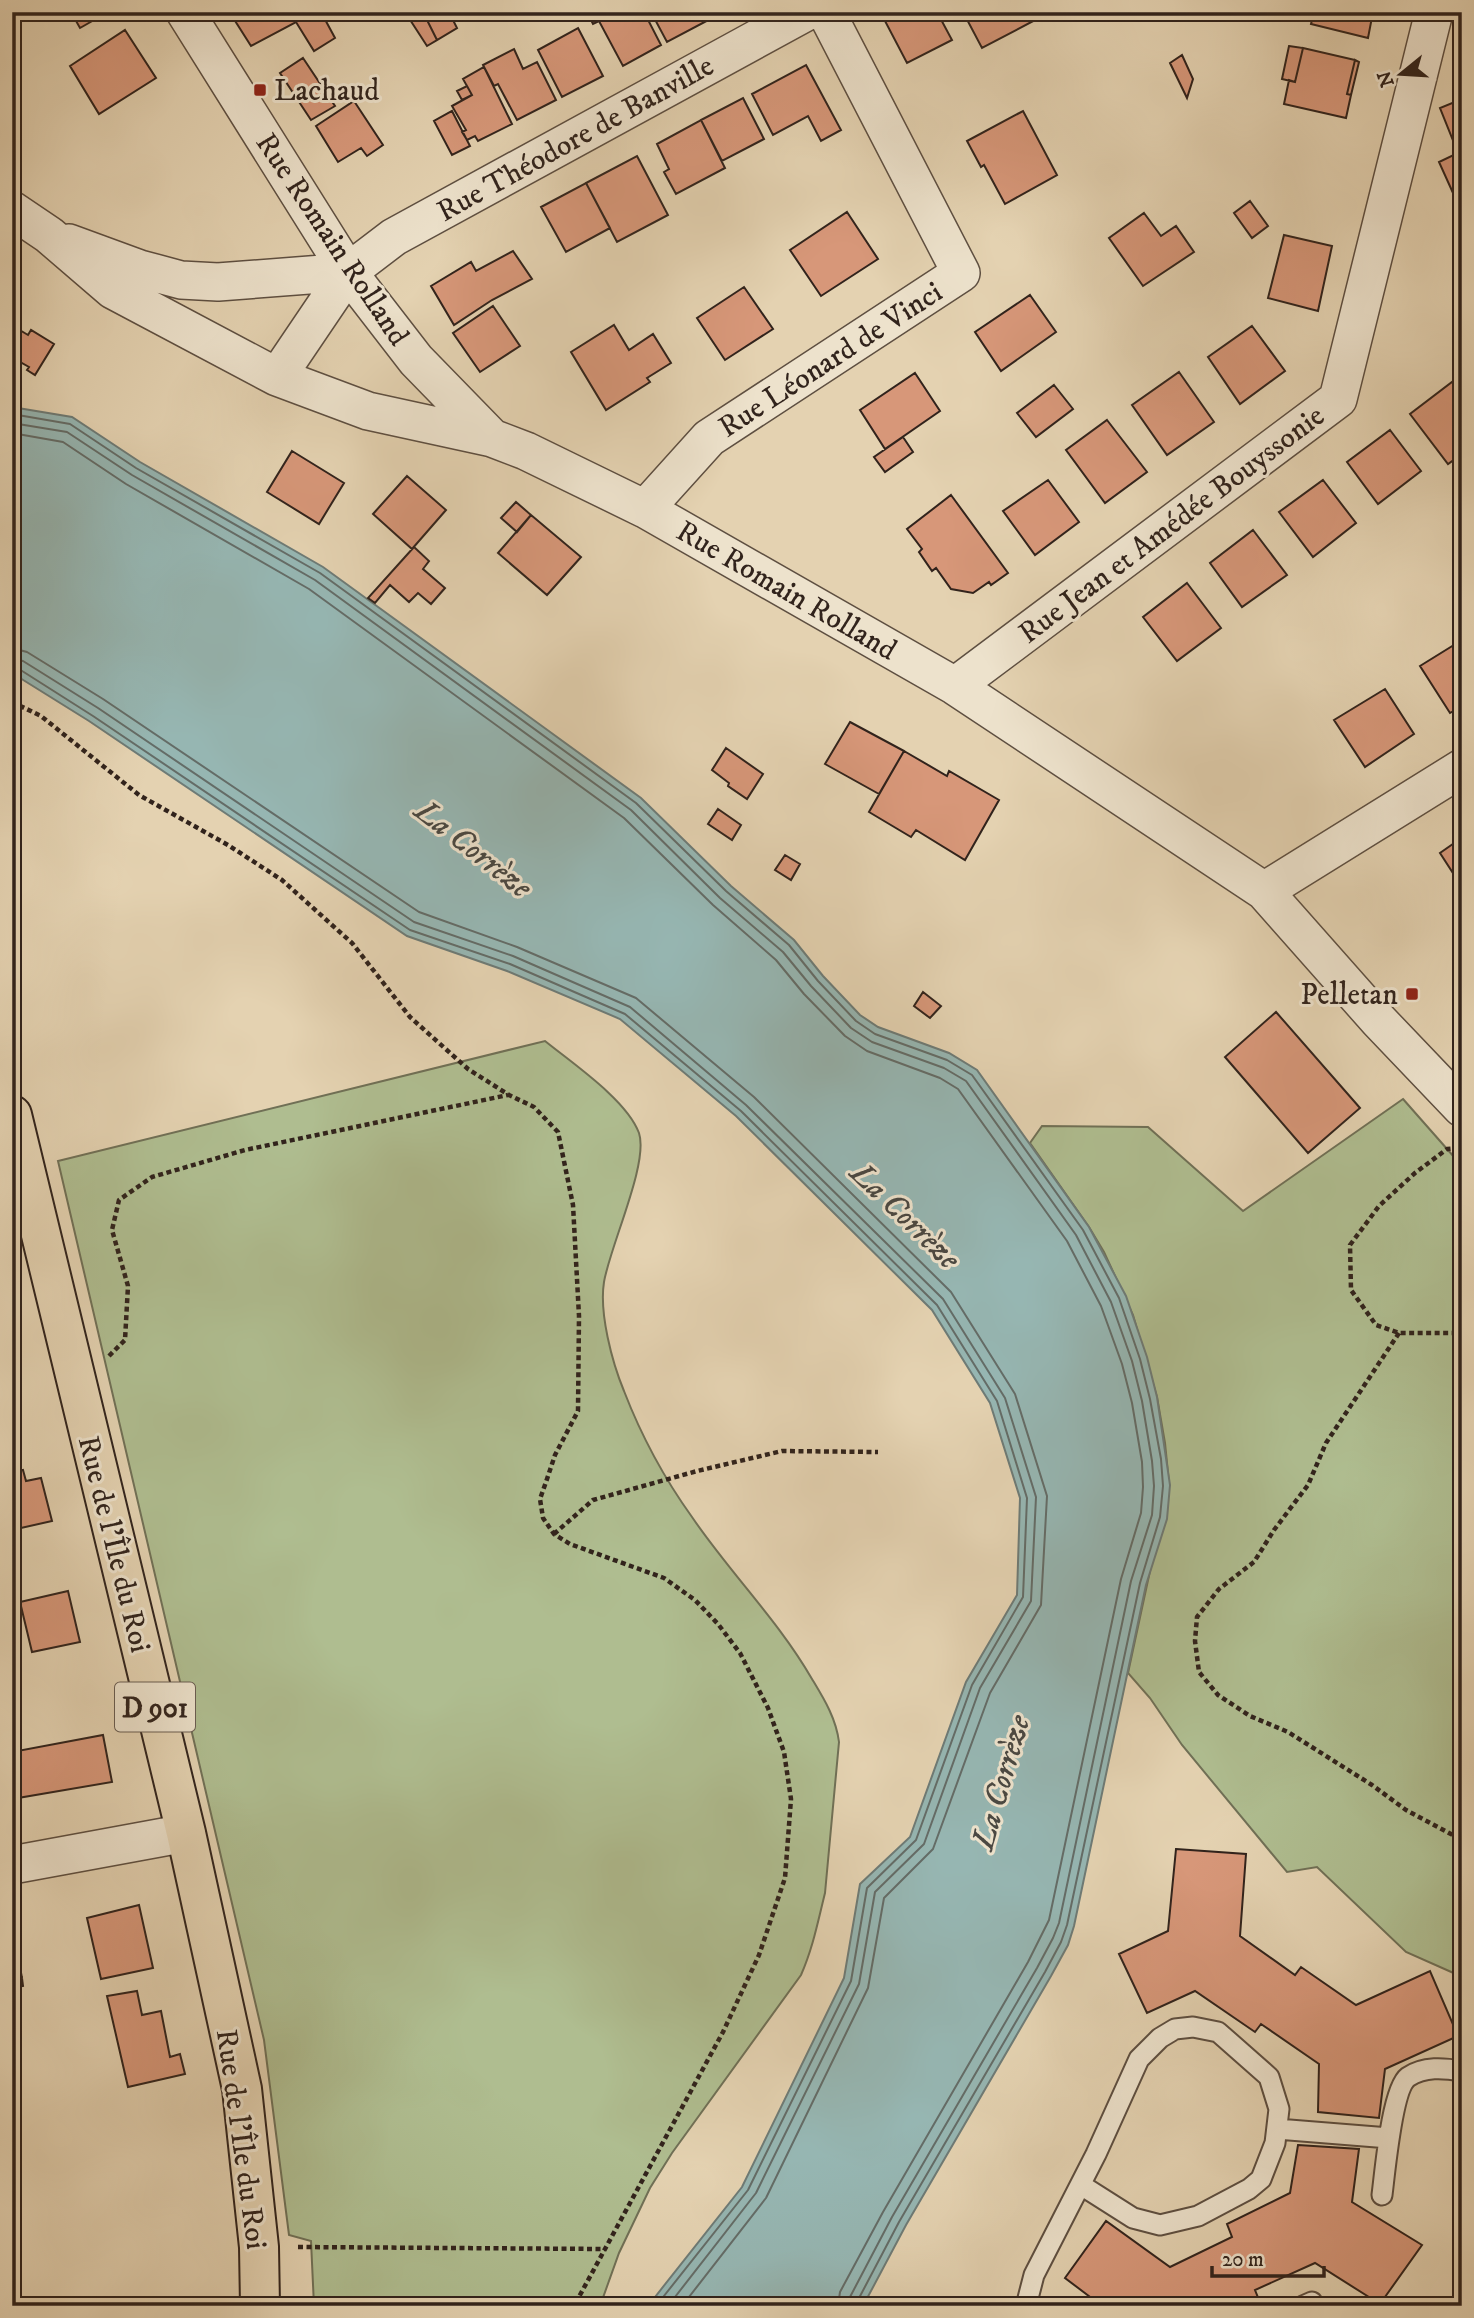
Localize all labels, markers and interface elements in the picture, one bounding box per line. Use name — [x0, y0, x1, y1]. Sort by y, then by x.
north arrow — [1366, 38, 1436, 108]
street label: Rue Théodore de Banville — [431, 48, 720, 231]
text: N — [1373, 67, 1400, 90]
place label: Lachaud — [274, 73, 379, 110]
marker: Lachaud — [252, 82, 268, 98]
street label: Rue Romain Rolland — [247, 127, 417, 353]
street label: Rue Léonard de Vinci — [712, 274, 950, 446]
street label: Rue Jean et Amédée Bouyssonie — [1012, 398, 1332, 652]
street label: Rue Romain Rolland — [669, 513, 903, 669]
water label: La Corrèze — [405, 790, 540, 908]
place label: Pelletan — [1300, 977, 1398, 1014]
marker: Pelletan — [1404, 986, 1420, 1002]
water label: La Corrèze — [840, 1153, 969, 1279]
street label: Rue de l'Île du Roi — [69, 1432, 160, 1657]
road number: D 901 — [115, 1682, 195, 1732]
water label: La Corrèze — [963, 1710, 1040, 1856]
street label: Rue de l'Île du Roi — [207, 2026, 276, 2252]
scale bar — [1212, 2234, 1324, 2278]
text: 20 m — [1222, 2247, 1264, 2273]

